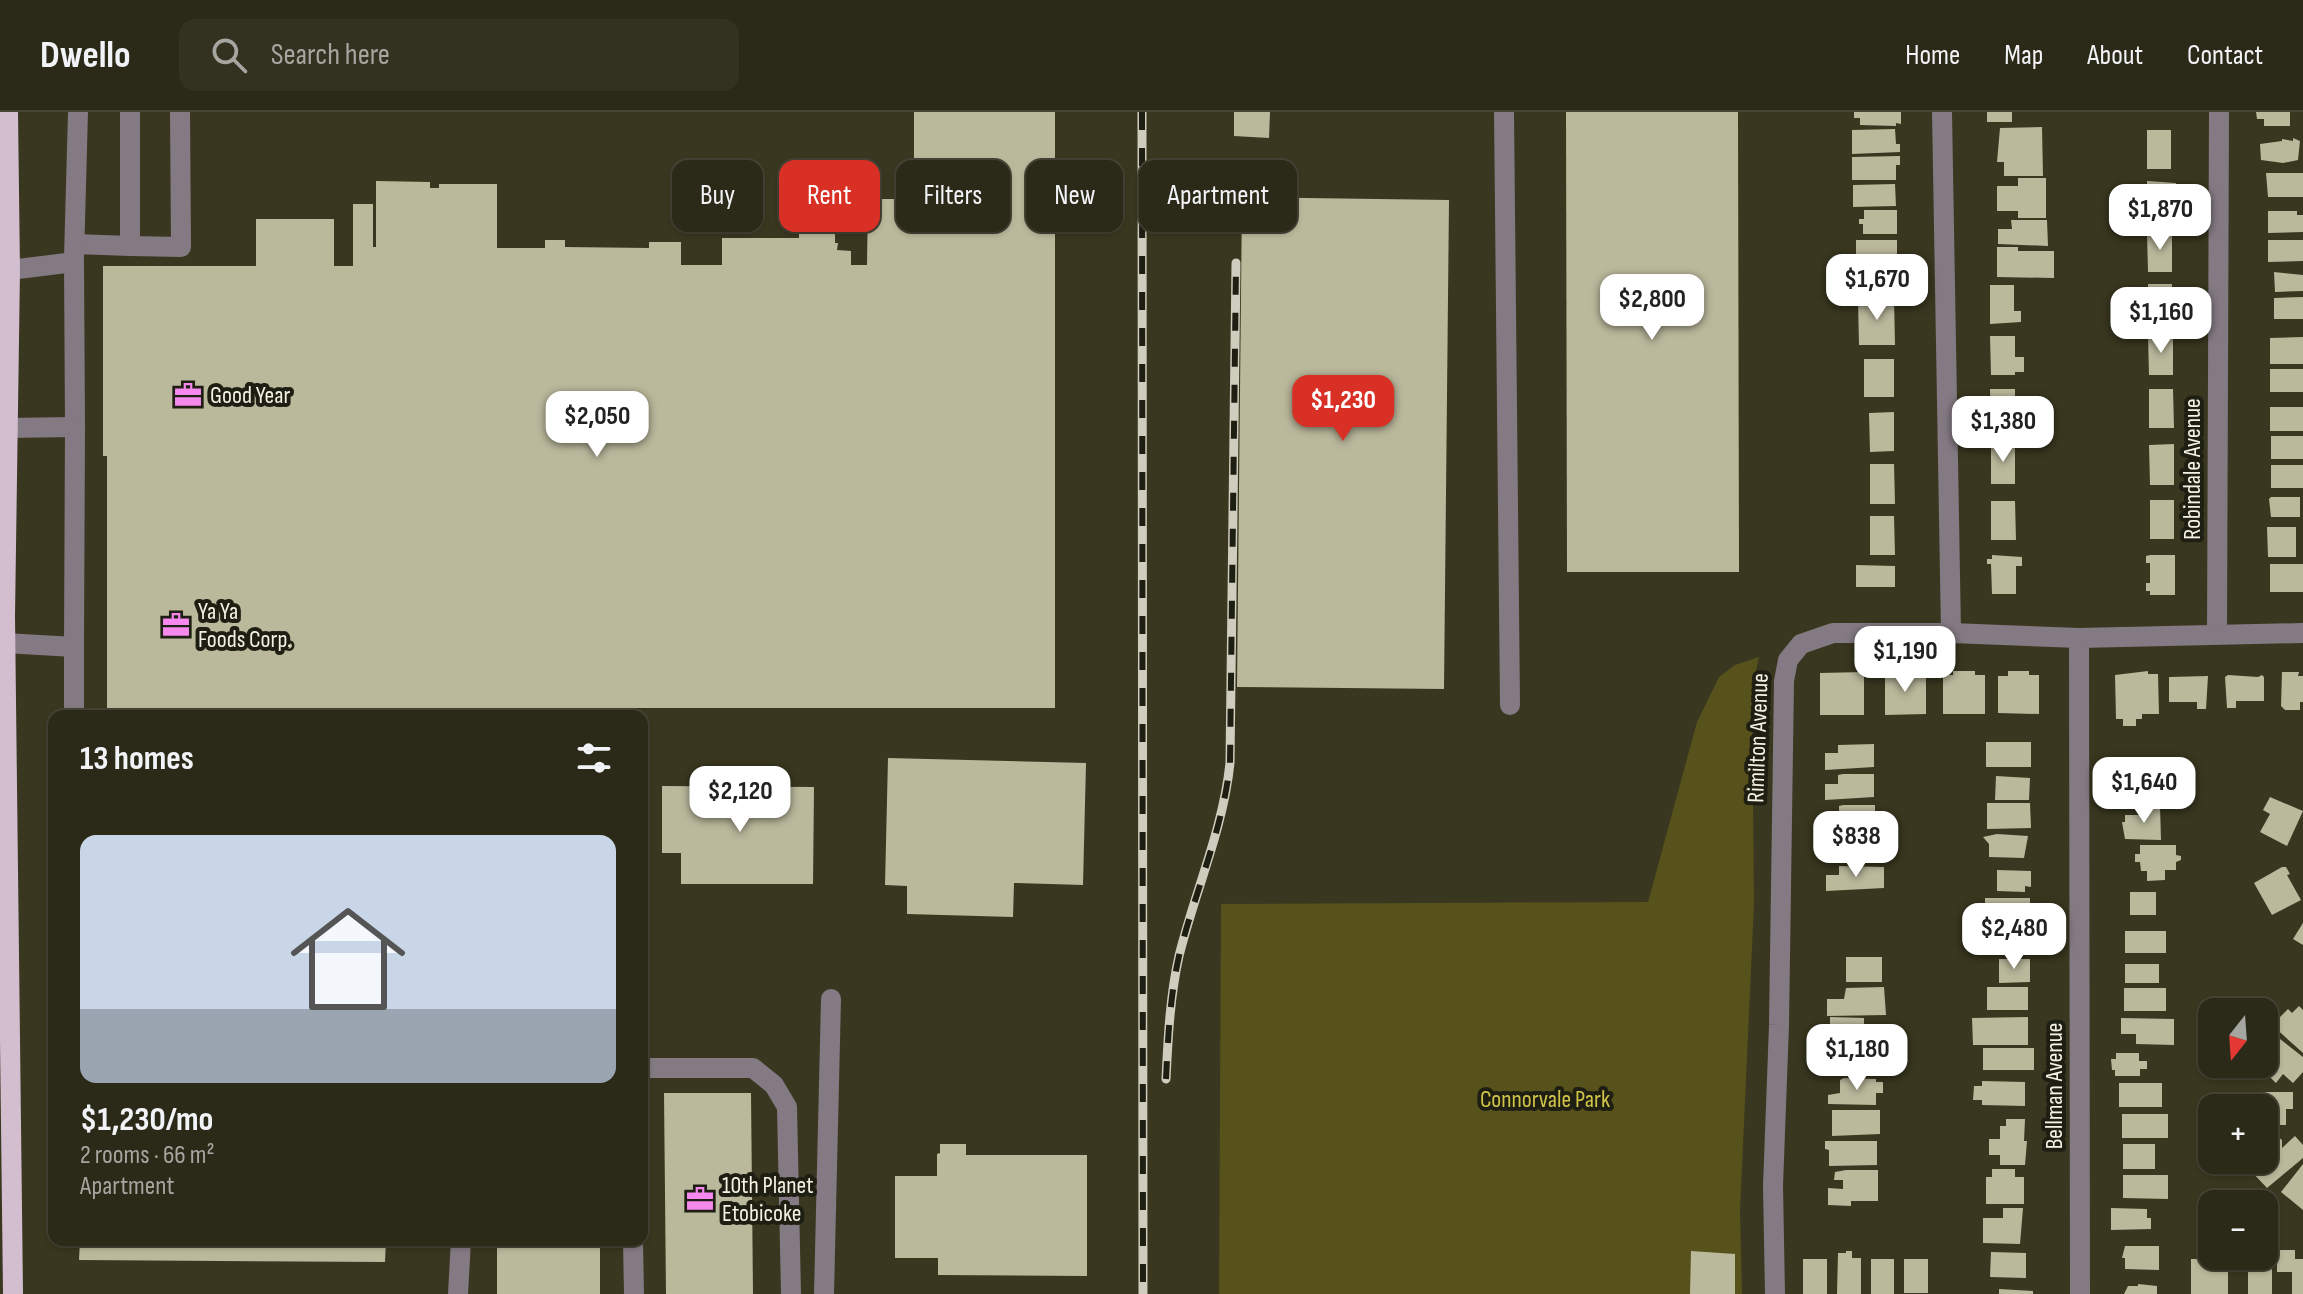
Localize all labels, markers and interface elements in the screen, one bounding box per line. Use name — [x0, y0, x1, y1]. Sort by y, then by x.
search box — [179, 19, 739, 91]
text: Dwello — [40, 33, 131, 78]
icon: search — [207, 33, 251, 77]
text: Search here — [271, 37, 390, 73]
text: Home — [1905, 39, 1960, 72]
text: Map — [2004, 39, 2043, 72]
text: About — [2087, 39, 2143, 72]
text: Contact — [2187, 39, 2263, 72]
chip: Buy — [672, 160, 763, 232]
chip: Rent — [779, 160, 880, 232]
chip: Filters — [896, 160, 1010, 232]
chip: New — [1026, 160, 1123, 232]
chip: Apartment — [1139, 160, 1297, 232]
pin: $1,870 — [2095, 184, 2225, 252]
text: $1,870 — [2127, 194, 2193, 225]
pin: $1,670 — [1812, 254, 1942, 322]
text: $1,670 — [1844, 264, 1910, 295]
pin: $2,800 — [1587, 274, 1717, 342]
text: $2,800 — [1618, 284, 1686, 315]
pin: $1,160 — [2096, 287, 2226, 355]
text: $1,160 — [2128, 297, 2194, 328]
pin: $1,230 — [1278, 375, 1408, 443]
office icon: Good Year — [173, 380, 203, 410]
place label: Good Year — [210, 381, 290, 410]
text: $1,230 — [1310, 385, 1376, 416]
pin: $2,050 — [532, 391, 662, 459]
pin: $1,380 — [1938, 396, 2068, 464]
street label: Robindale Avenue — [2178, 398, 2207, 540]
text: $2,050 — [564, 401, 630, 432]
text: $1,380 — [1970, 406, 2036, 437]
place label: Ya Ya Foods Corp. — [198, 597, 292, 654]
office icon: Ya Ya Foods Corp. — [161, 610, 191, 640]
pin: $1,190 — [1840, 626, 1970, 694]
text: $1,190 — [1872, 636, 1938, 667]
street label: Rimilton Avenue — [1741, 673, 1775, 803]
icon: filters — [572, 736, 616, 780]
text: 13 homes — [80, 738, 194, 779]
pin: $1,640 — [2079, 757, 2209, 825]
pin: $2,120 — [675, 766, 805, 834]
text: $1,640 — [2111, 767, 2177, 798]
text: $2,120 — [707, 776, 773, 807]
pin: $838 — [1809, 811, 1903, 879]
text: $838 — [1831, 821, 1881, 852]
icon: home — [276, 887, 420, 1031]
pin: $2,480 — [1949, 903, 2079, 971]
text: $2,480 — [1980, 913, 2048, 944]
north arrow — [2198, 998, 2278, 1078]
map controls — [2198, 998, 2278, 1270]
street label: Bellman Avenue — [2040, 1023, 2069, 1149]
pin: $1,180 — [1792, 1024, 1922, 1092]
text: $1,180 — [1824, 1034, 1890, 1065]
park label: Connorvale Park — [1480, 1085, 1610, 1114]
button: + — [2198, 1094, 2278, 1174]
text: $1,230/mo — [80, 1099, 213, 1140]
text: 2 rooms · 66 m² — [80, 1140, 215, 1171]
text: Apartment — [80, 1171, 174, 1202]
place label: 10th Planet Etobicoke — [722, 1171, 814, 1228]
office icon: 10th Planet Etobicoke — [685, 1184, 715, 1214]
button: − — [2198, 1190, 2278, 1270]

